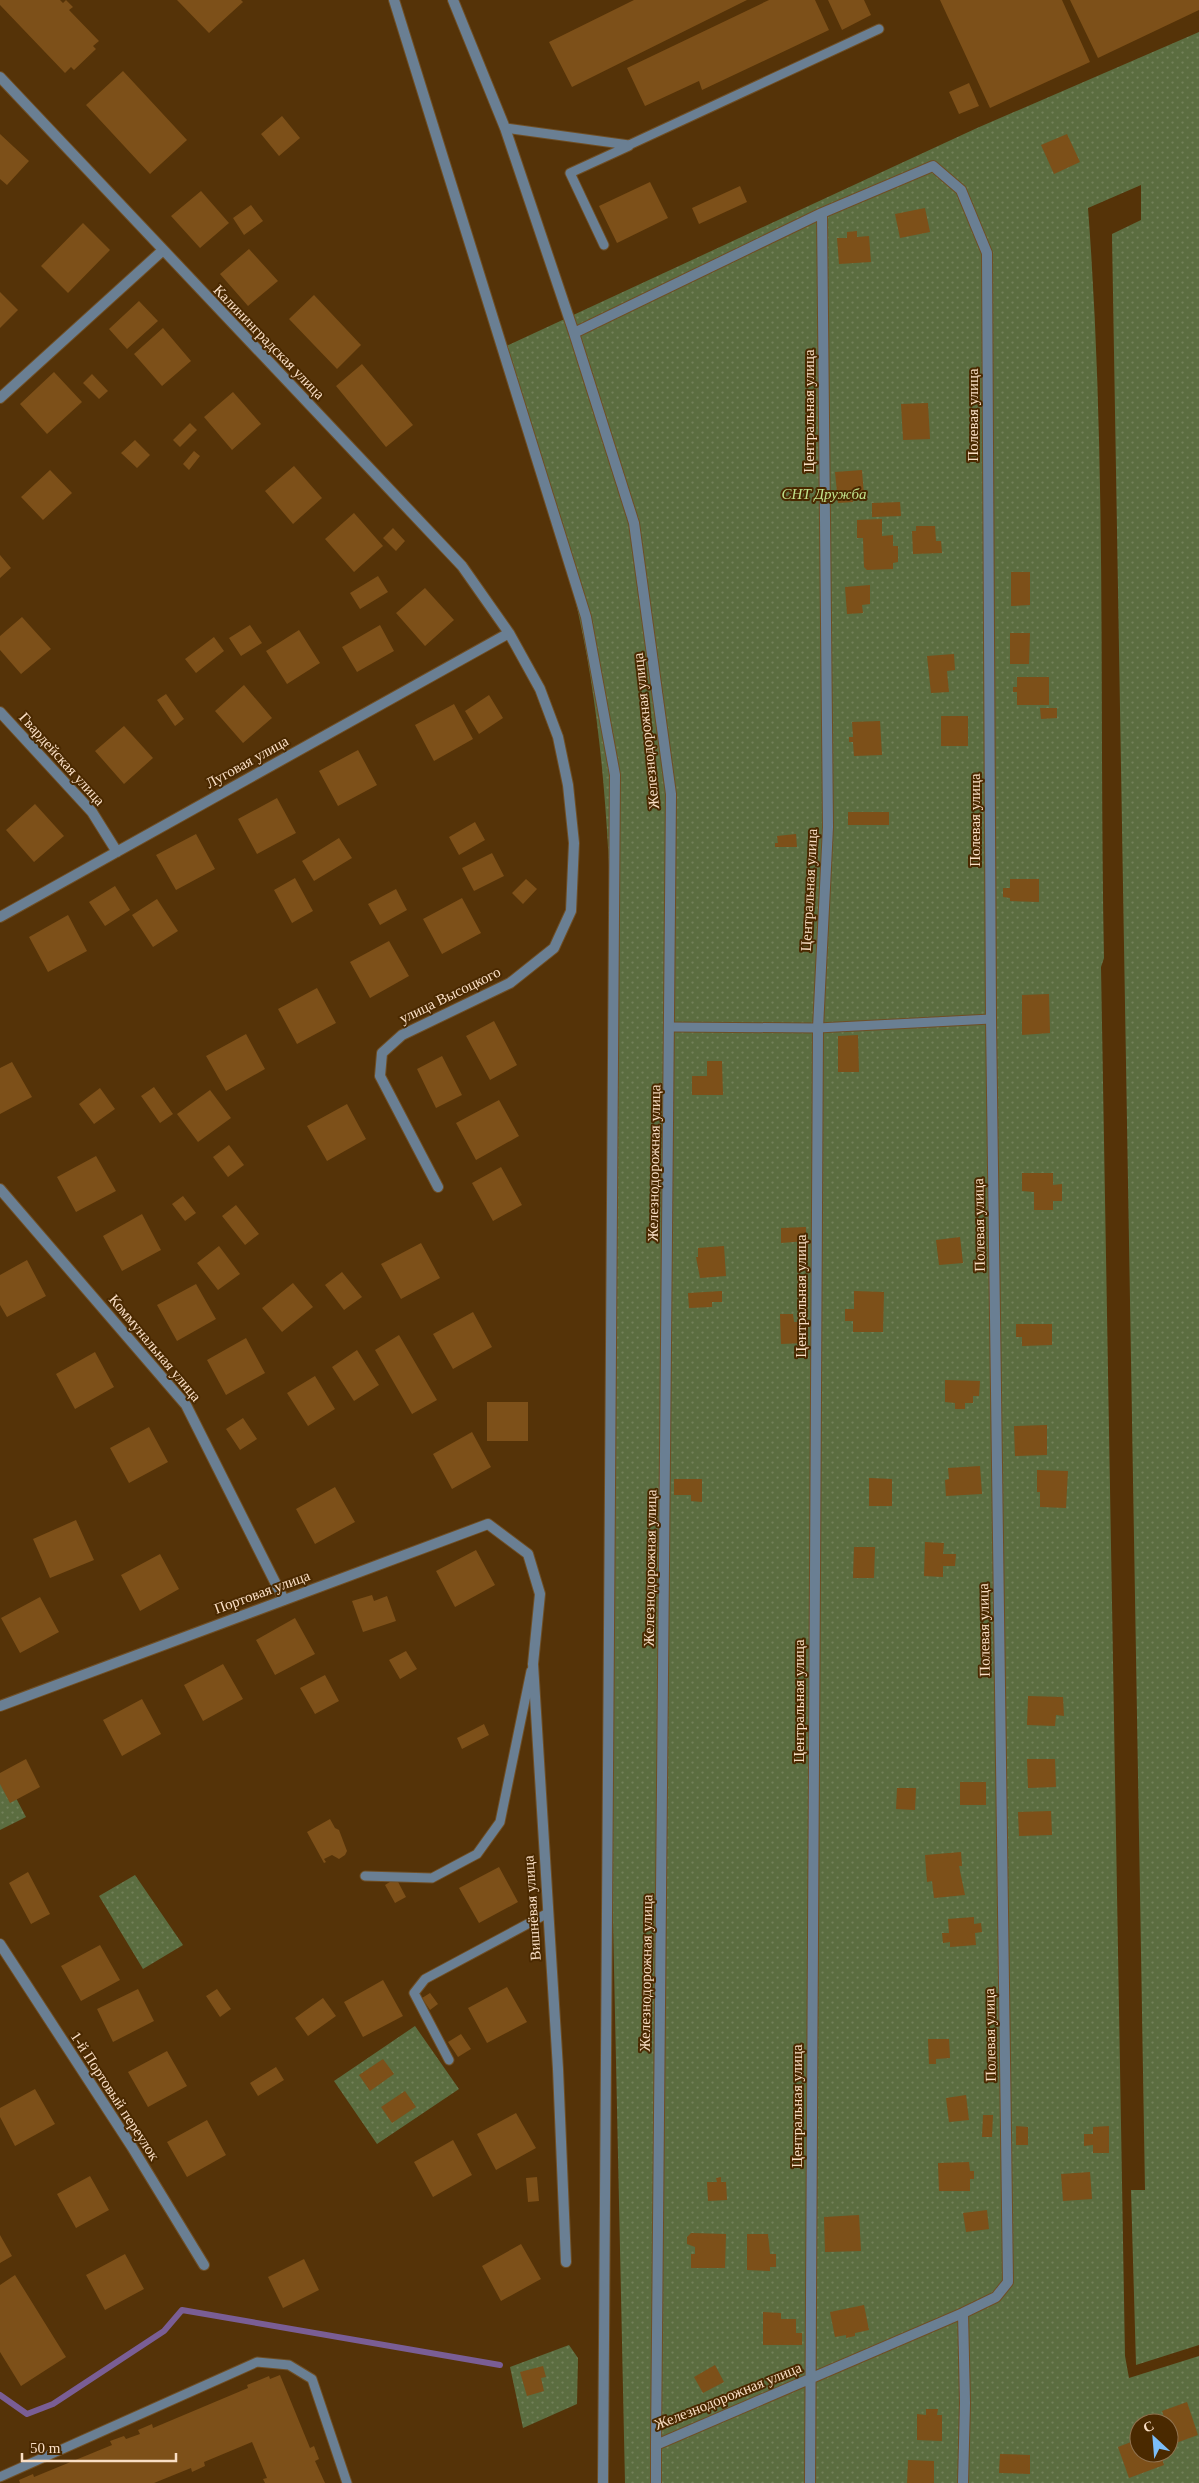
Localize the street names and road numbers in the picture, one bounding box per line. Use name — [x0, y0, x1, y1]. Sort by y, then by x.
street label: Калининградская улица — [210, 282, 328, 403]
street label: Центральная улица — [801, 349, 817, 473]
street label: Полевая улица — [965, 368, 981, 462]
street label: Железнодорожная улица — [630, 652, 662, 810]
street label: Гвардейская улица — [16, 709, 108, 809]
street label: Луговая улица — [203, 733, 291, 791]
street label: Полевая улица — [967, 773, 983, 867]
street label: Центральная улица — [798, 828, 820, 952]
street label: улица Высоцкого — [397, 964, 503, 1026]
street label: Железнодорожная улица — [645, 1084, 663, 1242]
street label: Полевая улица — [970, 1178, 988, 1272]
street label: Центральная улица — [793, 1234, 809, 1358]
street label: Коммунальная улица — [106, 1291, 205, 1405]
street label: Железнодорожная улица — [641, 1489, 659, 1647]
street label: Портовая улица — [212, 1567, 312, 1617]
street label: Полевая улица — [975, 1583, 993, 1677]
street label: Центральная улица — [791, 1639, 807, 1763]
street label: Вишнёвая улица — [520, 1854, 544, 1961]
street label: Железнодорожная улица — [637, 1894, 655, 2052]
street label: Полевая улица — [981, 1988, 999, 2082]
street label: 1-й Портовый переулок — [67, 2029, 163, 2164]
street label: Центральная улица — [789, 2044, 805, 2168]
street label: Железнодорожная улица — [652, 2359, 804, 2433]

